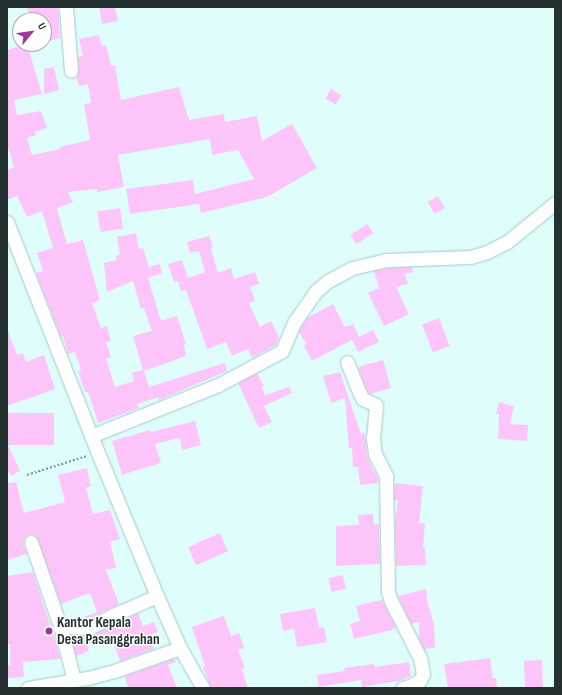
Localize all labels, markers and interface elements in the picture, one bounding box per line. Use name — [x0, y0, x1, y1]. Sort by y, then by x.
north arrow — [12, 12, 52, 52]
text: U — [35, 21, 49, 32]
place label: Kantor Kepala Desa Pasanggrahan — [57, 613, 160, 648]
marker: Kantor Kepala Desa Pasanggrahan — [44, 626, 54, 636]

